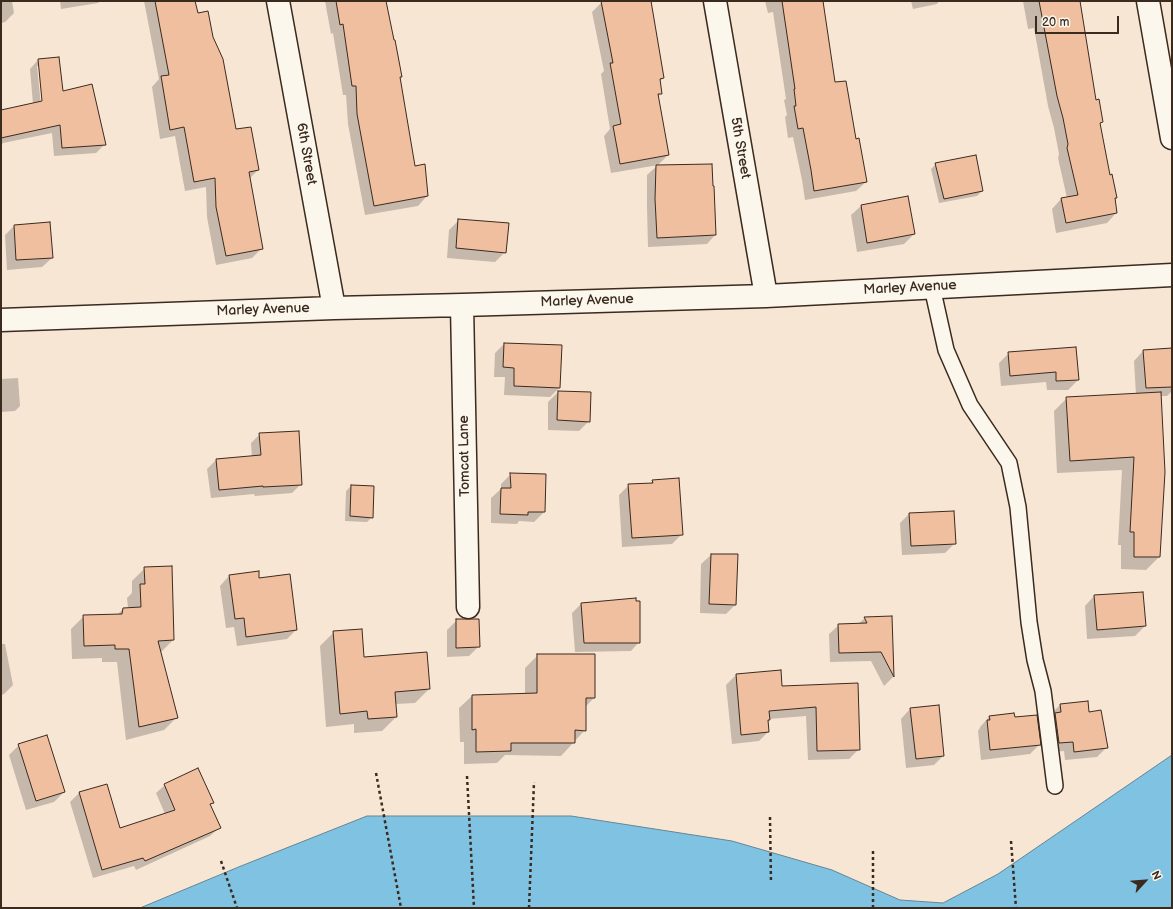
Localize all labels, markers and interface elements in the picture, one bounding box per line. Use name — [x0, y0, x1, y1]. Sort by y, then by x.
scale bar — [1037, 8, 1121, 34]
text: 20 m — [1042, 15, 1069, 30]
street label: 5th Street — [726, 116, 754, 180]
street label: 6th Street — [292, 122, 320, 186]
street label: Marley Avenue — [863, 277, 957, 299]
street label: Marley Avenue — [540, 291, 634, 311]
street label: Marley Avenue — [216, 300, 310, 320]
street label: Tomcat Lane — [456, 415, 474, 497]
north arrow — [1125, 861, 1165, 901]
text: N — [1149, 869, 1164, 882]

